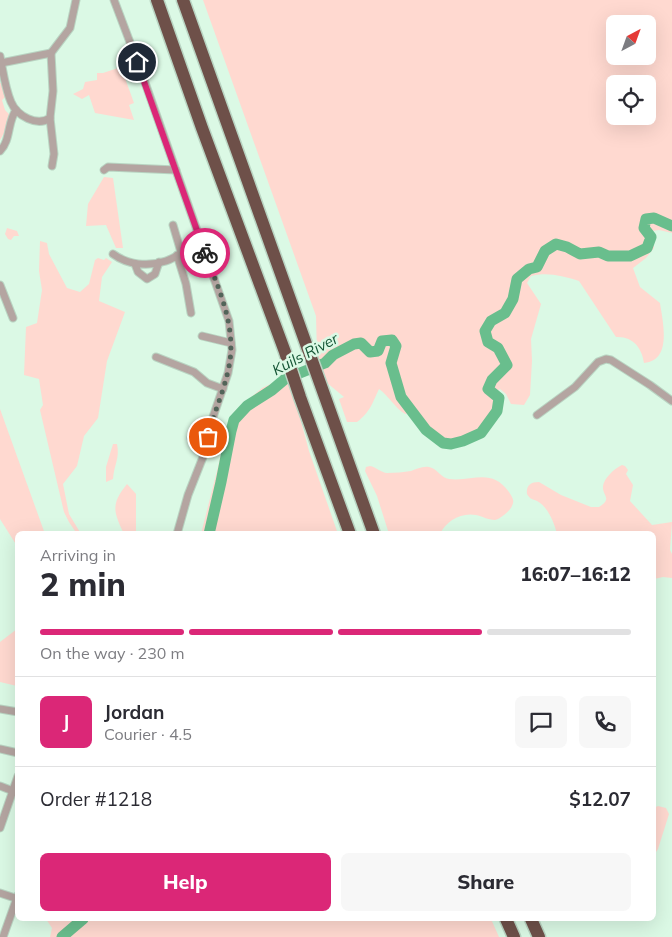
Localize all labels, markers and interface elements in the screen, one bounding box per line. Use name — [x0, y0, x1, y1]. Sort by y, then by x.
north arrow — [606, 15, 656, 65]
map controls — [606, 15, 656, 125]
pin — [116, 41, 158, 83]
icon: home — [123, 48, 151, 76]
button: locate — [606, 75, 656, 125]
courier — [180, 228, 230, 278]
icon: bike — [191, 239, 219, 267]
water label: Kuils River — [269, 328, 342, 379]
pin — [187, 416, 229, 458]
icon: bag — [194, 423, 222, 451]
text: Arriving in — [40, 545, 116, 565]
text: 16:07–16:12 — [520, 562, 631, 586]
text: 2 min — [40, 564, 126, 604]
text: On the way · 230 m — [40, 643, 185, 663]
button: chat — [515, 696, 567, 748]
button: phone — [579, 696, 631, 748]
text: Jordan — [104, 700, 164, 724]
text: J — [63, 710, 69, 734]
text: Courier · 4.5 — [104, 724, 192, 744]
text: Order #1218 — [40, 787, 152, 811]
text: $12.07 — [569, 787, 631, 811]
button: Help — [40, 853, 331, 911]
button: Share — [341, 853, 631, 911]

